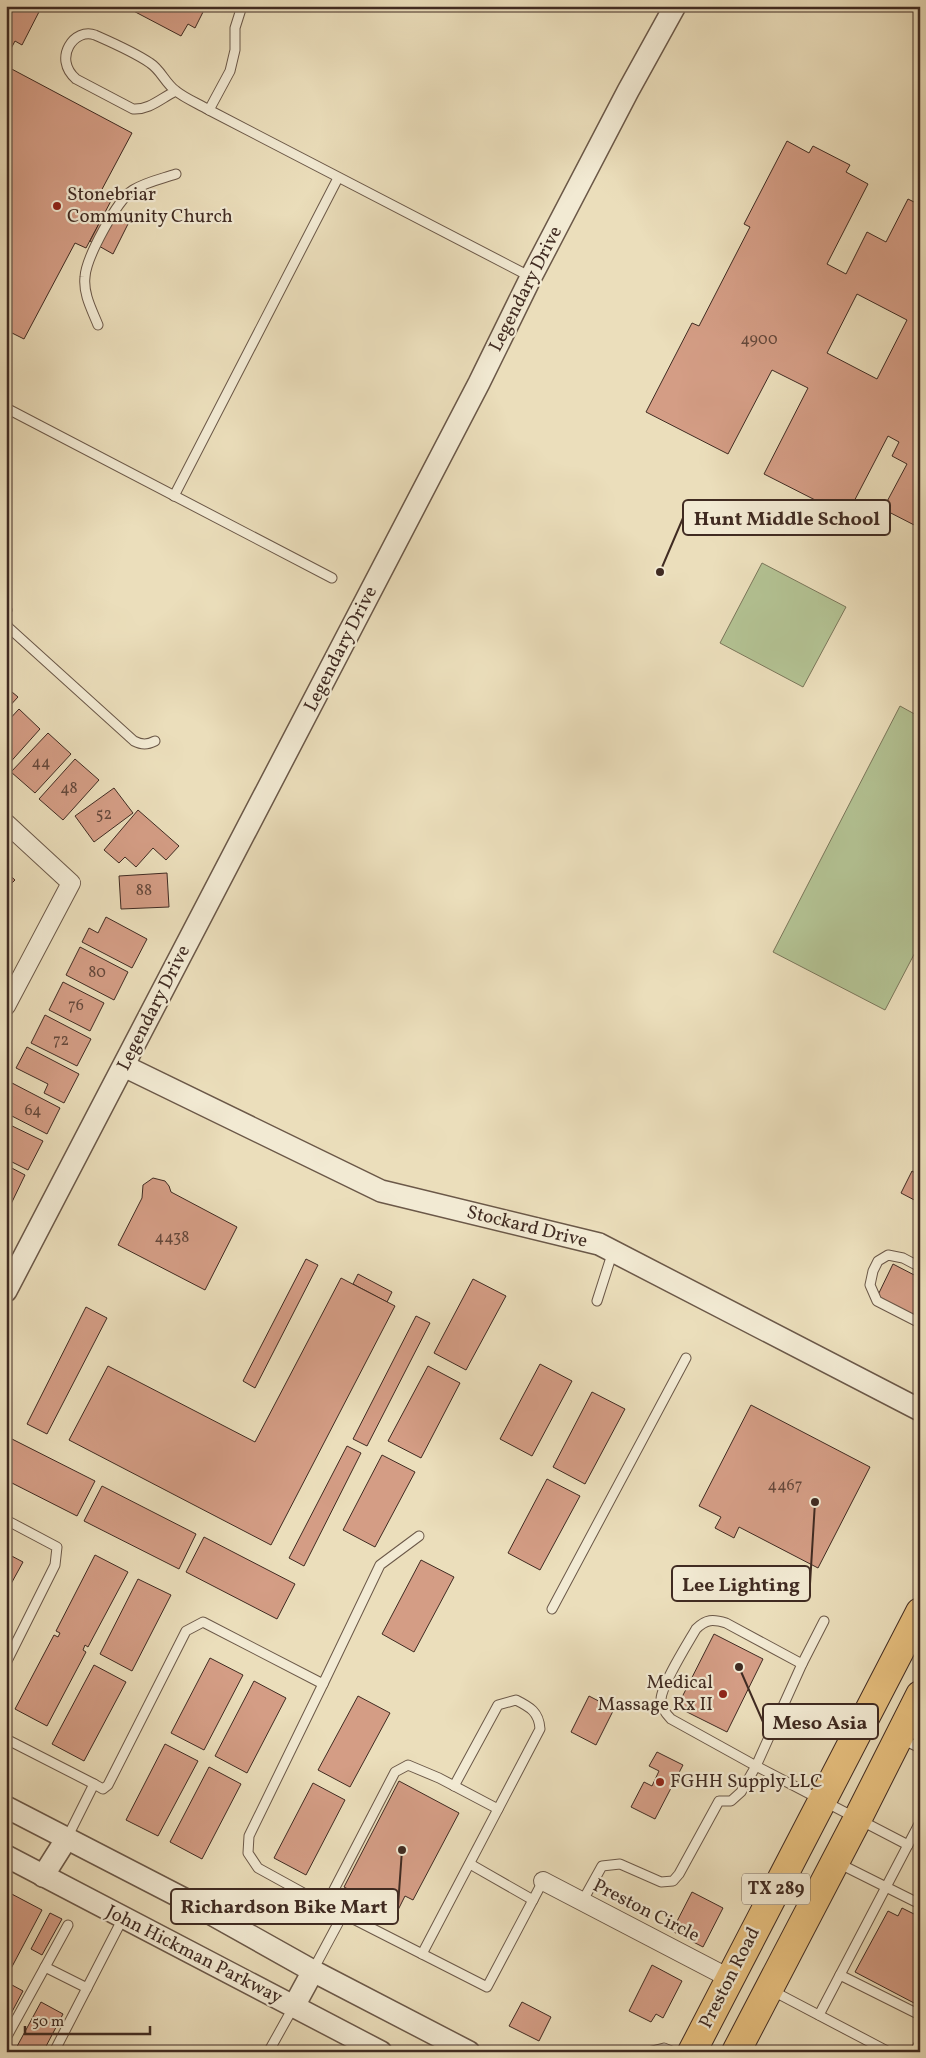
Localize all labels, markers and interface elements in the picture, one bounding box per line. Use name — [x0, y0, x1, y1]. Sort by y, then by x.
place label: Stonebriar Community Church — [67, 182, 233, 230]
marker: Stonebriar Community Church — [51, 200, 63, 212]
street label: Legendary Drive — [483, 222, 569, 356]
house number: 4900 — [740, 329, 778, 351]
callout: Hunt Middle School — [683, 500, 890, 535]
text: Hunt Middle School — [694, 506, 880, 534]
street label: Legendary Drive — [298, 582, 384, 716]
house number: 44 — [31, 752, 51, 774]
house number: 48 — [60, 778, 78, 800]
house number: 52 — [96, 804, 112, 826]
house number: 88 — [136, 880, 152, 902]
street label: Legendary Drive — [111, 941, 197, 1075]
house number: 80 — [88, 962, 106, 984]
house number: 76 — [68, 995, 84, 1017]
house number: 72 — [53, 1030, 69, 1052]
house number: 64 — [24, 1100, 42, 1122]
street label: Stockard Drive — [464, 1199, 590, 1255]
house number: 4438 — [155, 1227, 189, 1249]
house number: 4467 — [768, 1475, 803, 1497]
callout: Lee Lighting — [672, 1566, 810, 1601]
text: Lee Lighting — [682, 1572, 800, 1600]
place label: Medical Massage Rx II — [597, 1670, 713, 1718]
marker: Medical Massage Rx II — [717, 1688, 729, 1700]
callout: Meso Asia — [763, 1704, 878, 1739]
text: Meso Asia — [772, 1710, 868, 1738]
place label: FGHH Supply LLC — [670, 1769, 823, 1795]
marker: FGHH Supply LLC — [654, 1776, 666, 1788]
street label: Preston Circle — [588, 1873, 704, 1949]
road number: TX 289 — [742, 1874, 810, 1905]
callout: Richardson Bike Mart — [171, 1889, 398, 1924]
text: Richardson Bike Mart — [180, 1894, 388, 1922]
street label: John Hickman Parkway — [101, 1899, 287, 2011]
street label: Preston Road — [693, 1923, 767, 2033]
scale bar — [25, 2003, 150, 2035]
text: 50 m — [32, 2012, 64, 2033]

